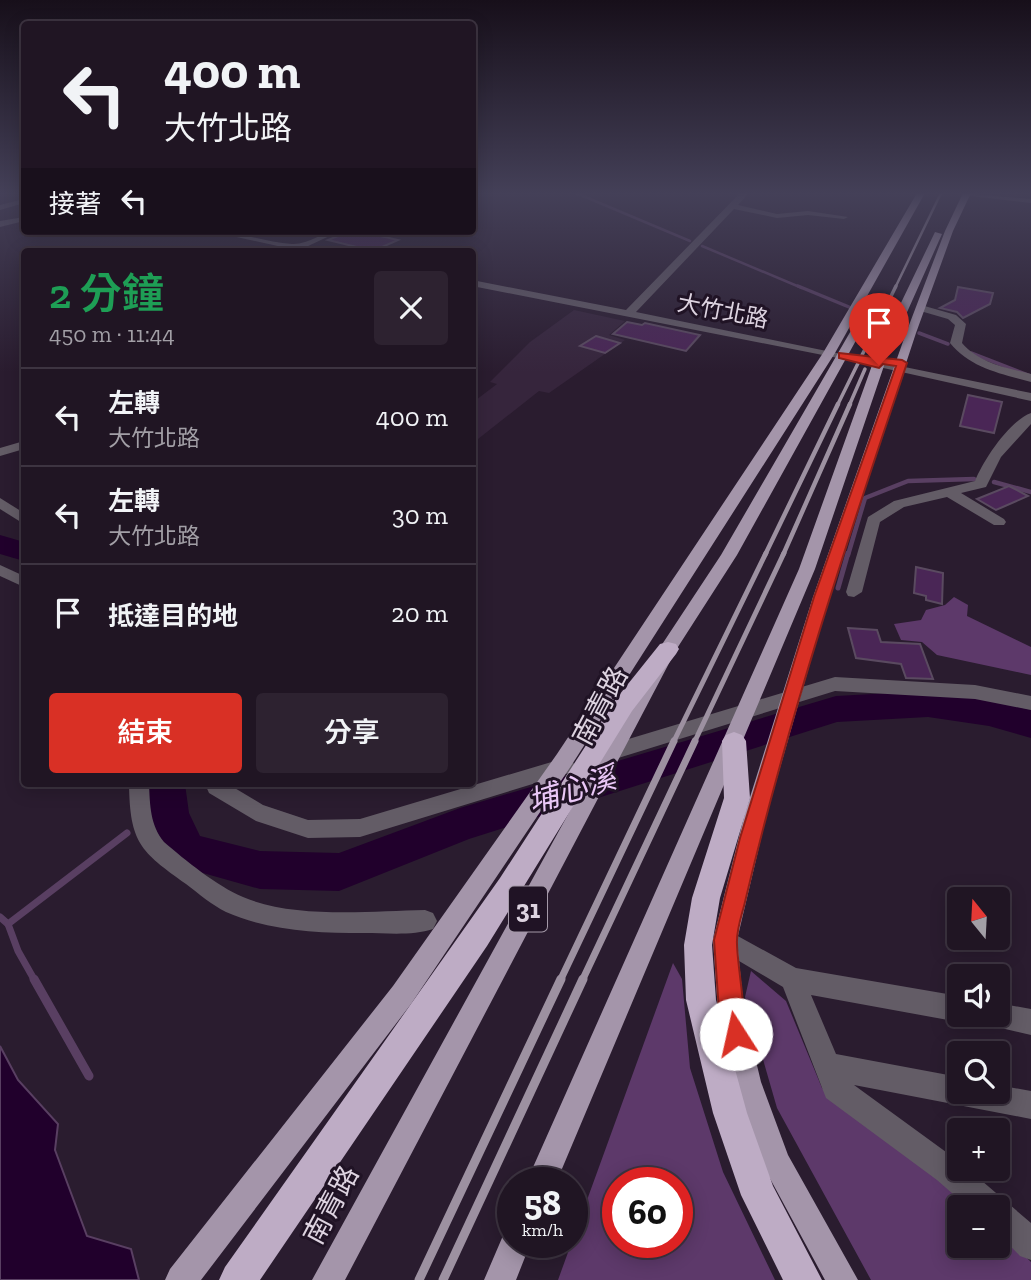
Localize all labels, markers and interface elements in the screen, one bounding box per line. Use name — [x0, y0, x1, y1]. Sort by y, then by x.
text: 400 m — [164, 42, 300, 101]
icon: left — [49, 49, 140, 140]
text: 大竹北路 — [164, 109, 292, 147]
icon: left — [115, 182, 153, 220]
text: 接著 — [49, 188, 101, 220]
text: 2 分鐘 — [49, 268, 164, 319]
button: close — [374, 271, 448, 345]
street label: 大竹北路 — [675, 288, 771, 334]
pin — [849, 293, 909, 365]
icon: arrive — [860, 304, 898, 342]
text: 450 m · 11:44 — [49, 320, 175, 348]
text: 左轉 — [108, 387, 160, 419]
icon: left — [49, 398, 87, 436]
text: 400 m — [376, 401, 448, 433]
text: 大竹北路 — [108, 424, 200, 452]
text: 左轉 — [108, 485, 160, 517]
icon: left — [49, 496, 87, 534]
text: 30 m — [392, 499, 448, 531]
text: 大竹北路 — [108, 522, 200, 550]
icon: arrive — [49, 594, 87, 632]
text: 20 m — [391, 597, 448, 629]
text: 抵達目的地 — [108, 600, 238, 632]
street label: 南青路 — [566, 661, 634, 751]
button: 結束 — [49, 693, 242, 773]
button: 分享 — [256, 693, 448, 773]
water label: 埔心溪 — [524, 758, 624, 820]
road number: 31 — [509, 887, 547, 932]
north arrow — [947, 887, 1010, 950]
map controls — [947, 887, 1010, 1258]
button: sound — [947, 964, 1010, 1027]
position arrow — [699, 997, 773, 1071]
button: search — [947, 1041, 1010, 1104]
button: + — [947, 1118, 1010, 1181]
street label: 南青路 — [297, 1160, 365, 1250]
speed limit sign: 60 — [602, 1167, 693, 1258]
text: 58 — [524, 1182, 561, 1224]
button: − — [947, 1195, 1010, 1258]
text: km/h — [522, 1219, 563, 1241]

